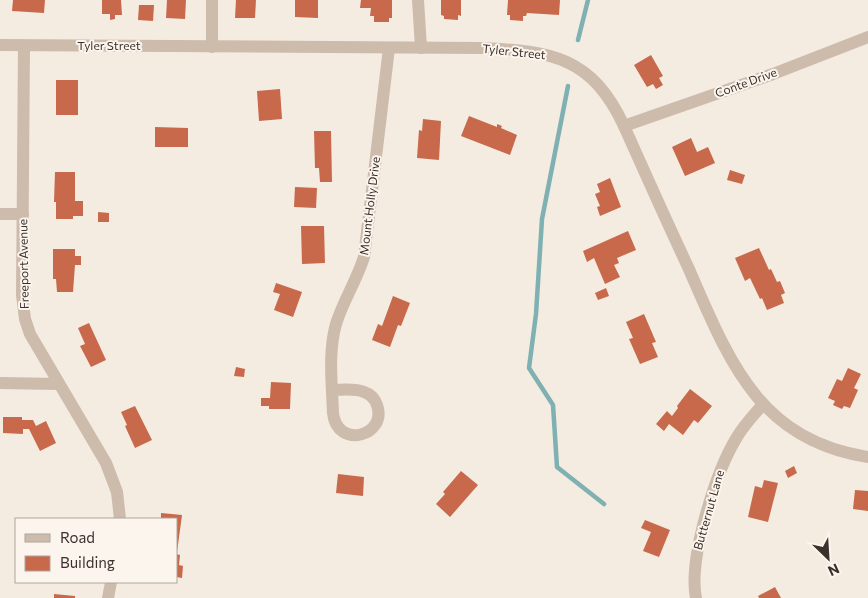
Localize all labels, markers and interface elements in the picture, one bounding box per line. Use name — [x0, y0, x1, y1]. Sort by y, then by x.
street label: Tyler Street — [77, 38, 141, 52]
street label: Tyler Street — [482, 41, 546, 61]
street label: Conte Drive — [713, 64, 778, 100]
street label: Mount Holly Drive — [356, 156, 382, 256]
street label: Freeport Avenue — [15, 219, 31, 309]
street label: Butternut Lane — [690, 468, 726, 551]
legend — [15, 518, 178, 583]
text: Road — [60, 528, 95, 546]
north arrow — [803, 533, 853, 583]
text: Building — [60, 553, 115, 571]
text: N — [825, 560, 842, 580]

